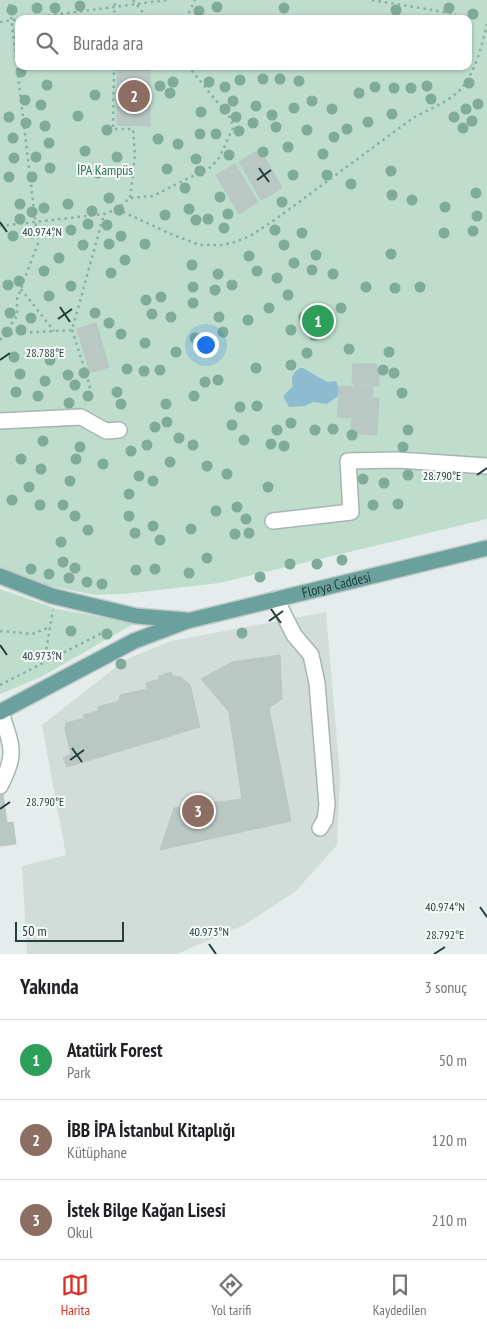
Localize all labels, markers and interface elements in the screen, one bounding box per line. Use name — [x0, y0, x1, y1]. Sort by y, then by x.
search box — [15, 15, 472, 70]
icon: search — [33, 29, 61, 57]
text: Burada ara — [73, 31, 143, 55]
pin: 2 — [118, 77, 150, 115]
park label: İPA Kampüs — [77, 161, 133, 179]
text: 40.974°N — [22, 224, 62, 239]
pin: 1 — [302, 302, 334, 340]
your location — [193, 332, 219, 358]
text: 28.788°E — [26, 345, 64, 360]
text: 28.790°E — [423, 468, 461, 483]
street label: Florya Caddesi — [300, 568, 373, 602]
text: 40.973°N — [22, 648, 62, 663]
pin: 3 — [182, 792, 214, 830]
text: 28.790°E — [26, 794, 64, 809]
text: 40.974°N — [425, 899, 465, 914]
scale bar — [15, 919, 124, 942]
text: 50 m — [22, 922, 47, 940]
text: 40.973°N — [189, 924, 229, 939]
text: 28.792°E — [426, 927, 464, 942]
text: Yakında — [20, 973, 79, 1000]
text: 3 sonuç — [424, 977, 467, 997]
text: Atatürk Forest — [67, 1038, 163, 1062]
text: 1 — [32, 1050, 40, 1070]
text: 50 m — [439, 1050, 467, 1070]
text: Park — [67, 1062, 91, 1082]
text: İBB İPA İstanbul Kitaplığı — [67, 1118, 235, 1142]
text: 2 — [32, 1130, 40, 1150]
text: 120 m — [432, 1130, 467, 1150]
text: Kütüphane — [67, 1142, 127, 1162]
text: İstek Bilge Kağan Lisesi — [67, 1198, 226, 1222]
text: 3 — [32, 1210, 40, 1230]
text: 210 m — [432, 1210, 467, 1230]
text: Okul — [67, 1222, 93, 1242]
tab: Harita — [61, 1271, 90, 1319]
tab: Yol tarifi — [211, 1271, 251, 1319]
tab: Kaydedilen — [373, 1271, 426, 1319]

